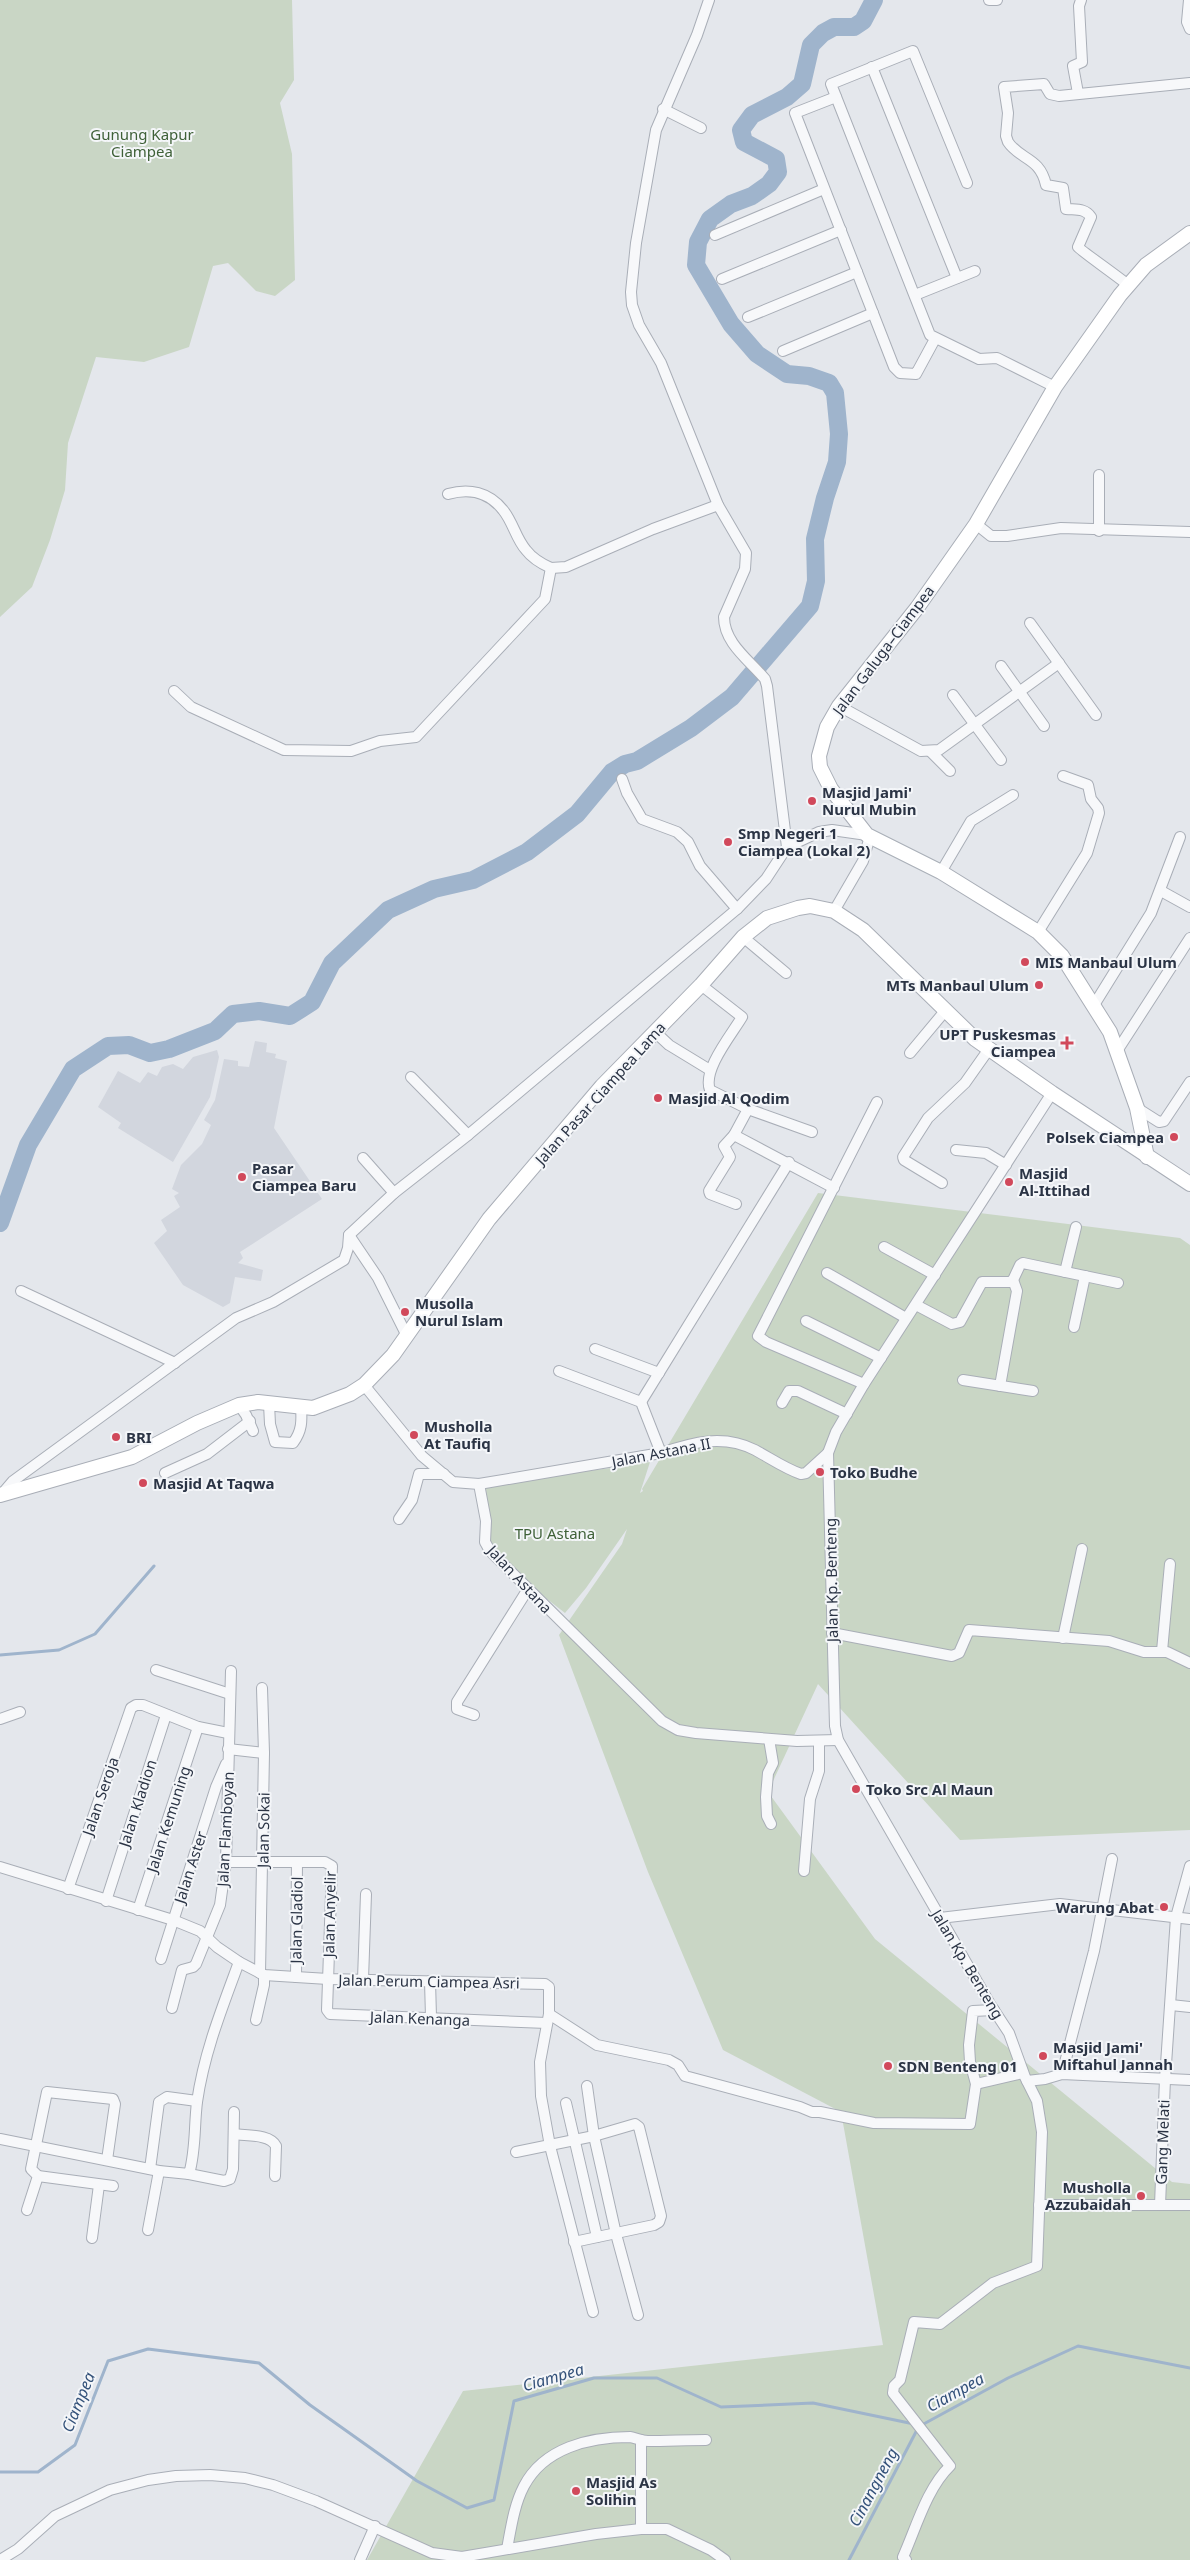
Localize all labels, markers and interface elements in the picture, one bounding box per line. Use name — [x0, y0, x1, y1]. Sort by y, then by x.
park label: Gunung Kapur Ciampea — [90, 124, 194, 161]
street label: Jalan Galuga–Ciampea — [826, 581, 938, 721]
place label: Masjid Jami' Nurul Mubin — [822, 782, 916, 819]
marker: Masjid Jami' Nurul Mubin — [806, 795, 818, 807]
place label: Smp Negeri 1 Ciampea (Lokal 2) — [738, 823, 870, 860]
marker: Smp Negeri 1 Ciampea (Lokal 2) — [722, 836, 734, 848]
place label: MIS Manbaul Ulum — [1035, 952, 1177, 972]
marker: MIS Manbaul Ulum — [1019, 956, 1031, 968]
place label: MTs Manbaul Ulum — [886, 975, 1029, 995]
marker: MTs Manbaul Ulum — [1033, 979, 1045, 991]
street label: Jalan Pasar Ciampea Lama — [529, 1017, 670, 1170]
place label: UPT Puskesmas Ciampea — [939, 1024, 1056, 1061]
marker: UPT Puskesmas Ciampea — [1060, 1036, 1074, 1050]
place label: Masjid Al Qodim — [668, 1088, 790, 1108]
marker: Masjid Al Qodim — [652, 1092, 664, 1104]
place label: Polsek Ciampea — [1046, 1127, 1164, 1147]
marker: Polsek Ciampea — [1168, 1131, 1180, 1143]
place label: Pasar Ciampea Baru — [252, 1158, 356, 1195]
place label: Masjid Al-Ittihad — [1019, 1163, 1090, 1200]
marker: Pasar Ciampea Baru — [236, 1171, 248, 1183]
marker: Masjid Al-Ittihad — [1003, 1176, 1015, 1188]
place label: Musolla Nurul Islam — [415, 1293, 503, 1330]
marker: Musolla Nurul Islam — [399, 1306, 411, 1318]
place label: Musholla At Taufiq — [424, 1416, 492, 1453]
place label: BRI — [126, 1427, 152, 1447]
marker: Musholla At Taufiq — [408, 1429, 420, 1441]
marker: BRI — [110, 1431, 122, 1443]
street label: Jalan Astana II — [608, 1433, 712, 1472]
place label: Toko Budhe — [830, 1462, 918, 1482]
marker: Toko Budhe — [814, 1466, 826, 1478]
place label: Masjid At Taqwa — [153, 1473, 275, 1493]
marker: Masjid At Taqwa — [137, 1477, 149, 1489]
street label: Jalan Kp. Benteng — [820, 1518, 842, 1644]
park label: TPU Astana — [515, 1523, 595, 1543]
street label: Jalan Astana — [482, 1539, 557, 1617]
street label: Jalan Seroja — [77, 1754, 123, 1840]
street label: Jalan Kladion — [113, 1757, 161, 1851]
street label: Jalan Kemuning — [141, 1763, 195, 1877]
street label: Jalan Flamboyan — [212, 1771, 238, 1889]
place label: Toko Src Al Maun — [866, 1779, 993, 1799]
marker: Toko Src Al Maun — [850, 1783, 862, 1795]
street label: Jalan Sokai — [252, 1792, 274, 1870]
street label: Jalan Aster — [168, 1828, 211, 1908]
street label: Jalan Anyelir — [318, 1870, 340, 1960]
street label: Jalan Gladiol — [285, 1876, 307, 1966]
place label: Warung Abat — [1056, 1897, 1154, 1917]
marker: Warung Abat — [1158, 1901, 1170, 1913]
street label: Jalan Kp. Benteng — [926, 1904, 1009, 2022]
street label: Jalan Perum Ciampea Asri — [336, 1969, 520, 1993]
street label: Jalan Kenanga — [368, 2006, 470, 2030]
place label: Masjid Jami' Miftahul Jannah — [1053, 2037, 1173, 2074]
marker: Masjid Jami' Miftahul Jannah — [1037, 2050, 1049, 2062]
place label: SDN Benteng 01 — [898, 2056, 1018, 2076]
marker: SDN Benteng 01 — [882, 2060, 894, 2072]
street label: Gang Melati — [1151, 2099, 1173, 2185]
place label: Musholla Azzubaidah — [1045, 2177, 1131, 2214]
marker: Musholla Azzubaidah — [1135, 2190, 1147, 2202]
water label: Ciampea — [520, 2358, 586, 2396]
water label: Ciampea — [922, 2367, 988, 2417]
water label: Ciampea — [56, 2369, 100, 2435]
water label: Cinangneng — [843, 2444, 903, 2530]
place label: Masjid As Solihin — [586, 2472, 657, 2509]
marker: Masjid As Solihin — [570, 2485, 582, 2497]

